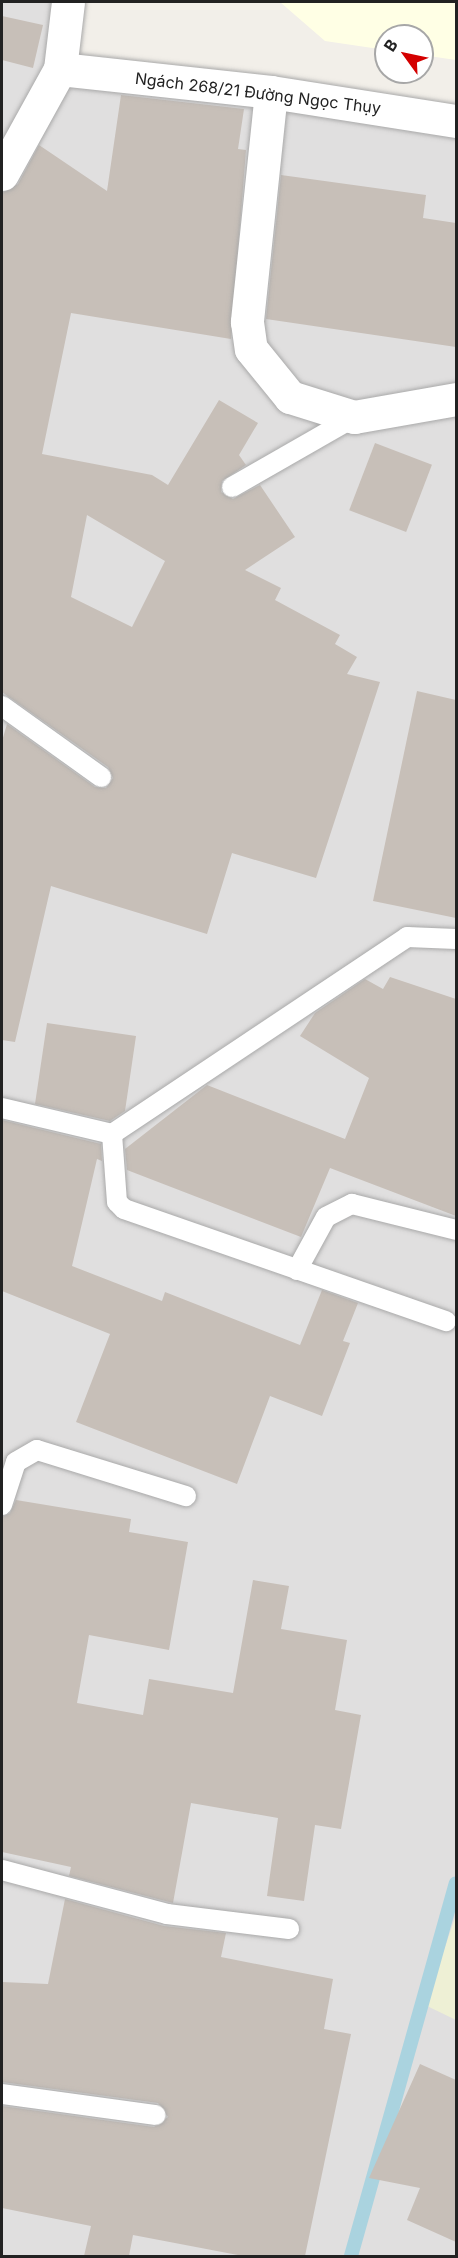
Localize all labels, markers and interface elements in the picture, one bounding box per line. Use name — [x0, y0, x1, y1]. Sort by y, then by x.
north arrow — [374, 24, 434, 84]
text: B — [379, 35, 402, 55]
street label: Ngách 268/21 Đường Ngọc Thụy — [134, 68, 382, 118]

